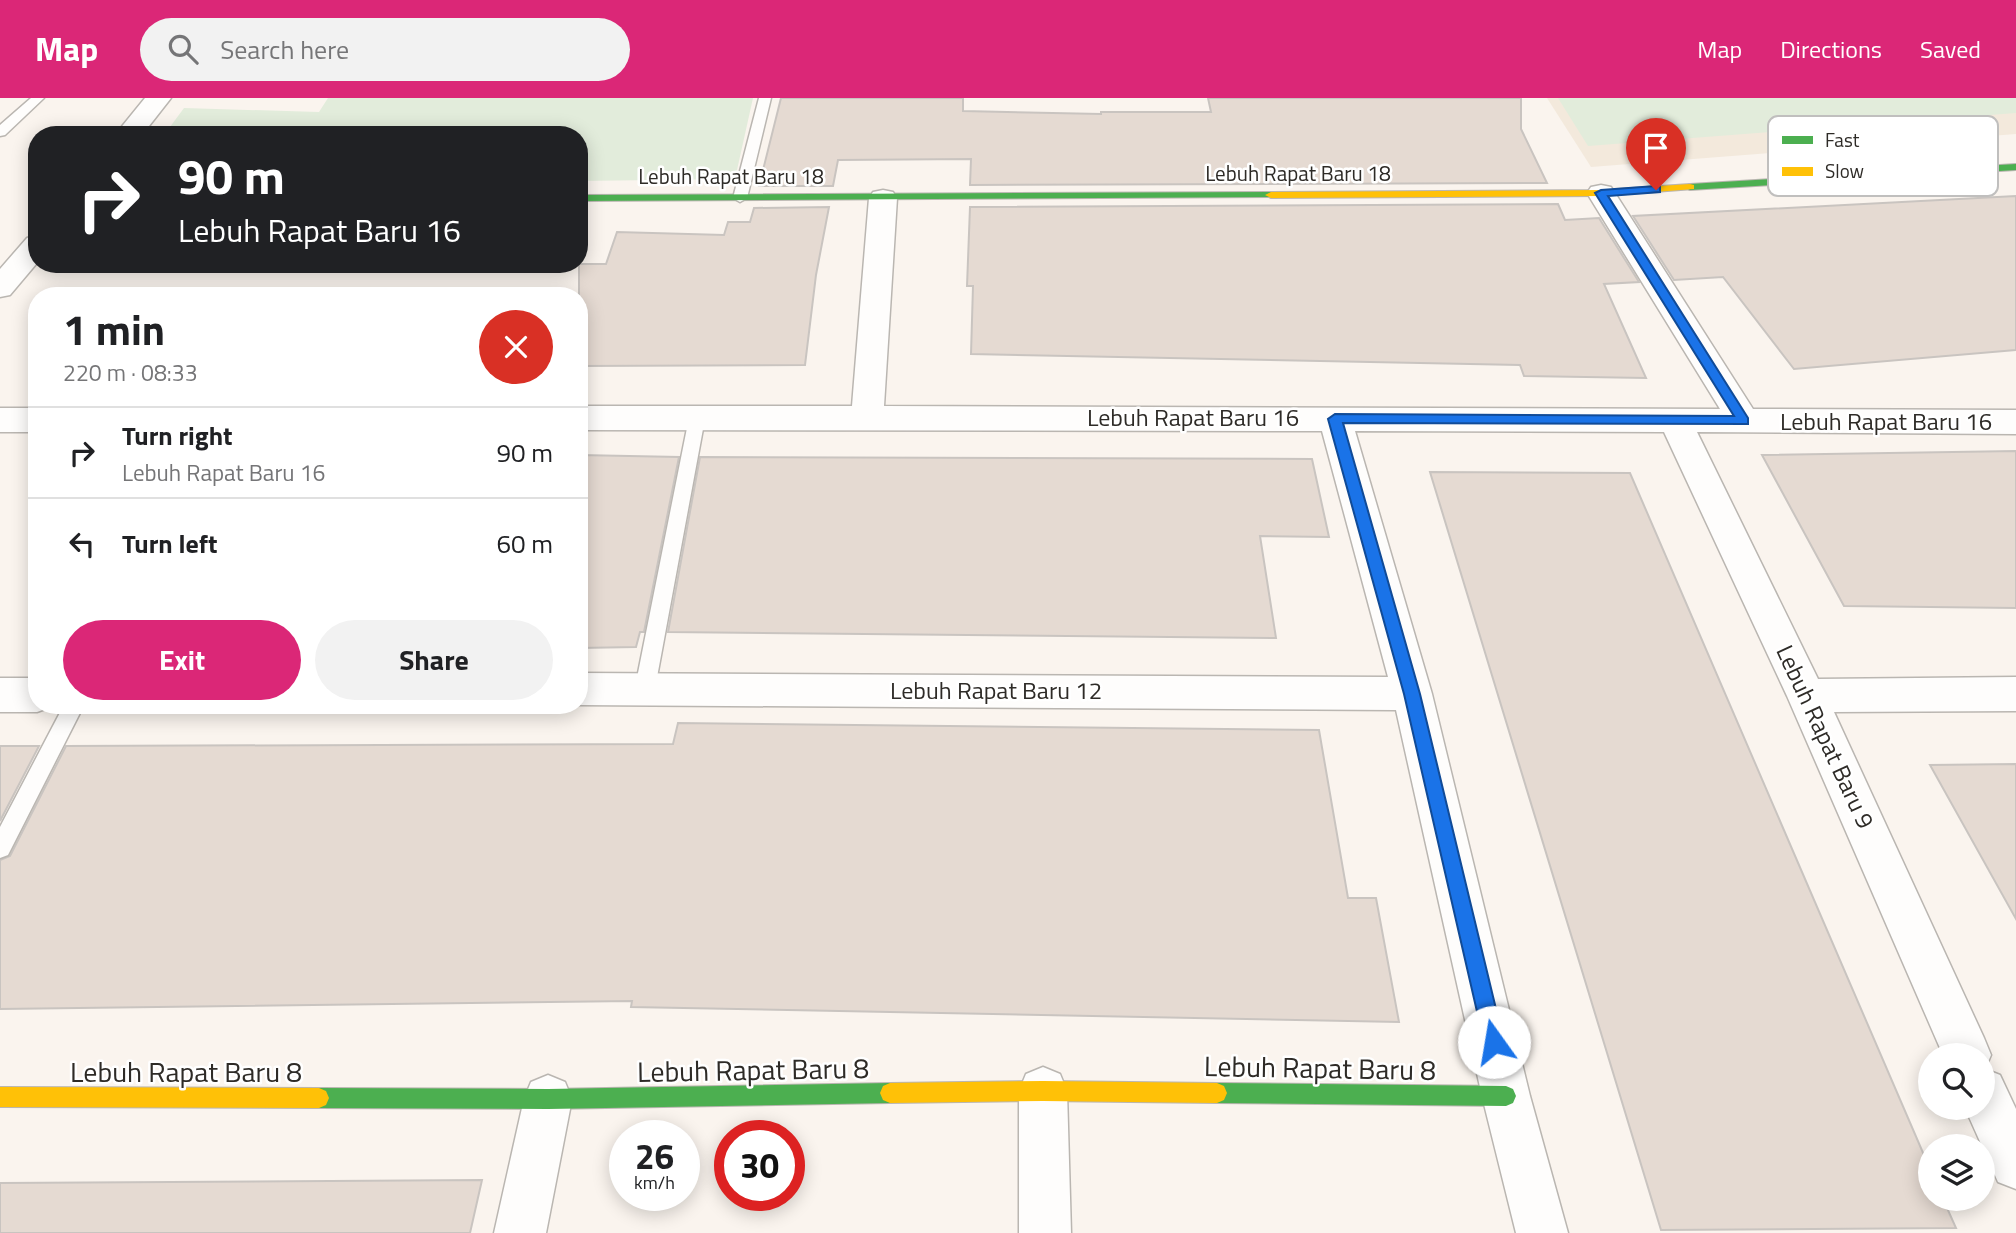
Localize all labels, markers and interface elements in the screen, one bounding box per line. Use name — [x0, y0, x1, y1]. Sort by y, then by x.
search box — [140, 18, 630, 81]
text: Map — [35, 24, 98, 74]
icon: search — [164, 30, 202, 68]
text: Search here — [220, 30, 349, 69]
text: Map — [1697, 31, 1742, 67]
text: Directions — [1780, 31, 1882, 67]
text: Saved — [1920, 31, 1981, 67]
legend — [1768, 116, 1998, 196]
pin — [1626, 118, 1686, 190]
text: Fast — [1825, 125, 1860, 154]
icon: arrive — [1637, 129, 1675, 167]
text: 90 m — [178, 138, 285, 213]
icon: right — [63, 154, 154, 245]
text: Slow — [1825, 156, 1864, 185]
street label: Lebuh Rapat Baru 18 — [1205, 157, 1391, 189]
street label: Lebuh Rapat Baru 18 — [638, 160, 824, 192]
text: Lebuh Rapat Baru 16 — [178, 206, 461, 254]
text: 1 min — [63, 297, 165, 361]
button: close — [479, 310, 553, 384]
text: 220 m · 08:33 — [63, 355, 198, 390]
street label: Lebuh Rapat Baru 16 — [1087, 399, 1299, 435]
street label: Lebuh Rapat Baru 16 — [1780, 403, 1992, 439]
text: Turn right — [122, 416, 233, 455]
text: 90 m — [496, 433, 553, 472]
icon: right — [63, 434, 101, 472]
text: Lebuh Rapat Baru 16 — [122, 455, 325, 490]
text: Turn left — [122, 524, 217, 563]
text: 60 m — [496, 524, 553, 563]
icon: left — [63, 525, 101, 563]
button: Exit — [63, 620, 301, 700]
button: Share — [315, 620, 553, 700]
street label: Lebuh Rapat Baru 9 — [1768, 639, 1884, 834]
street label: Lebuh Rapat Baru 12 — [890, 672, 1102, 708]
position arrow — [1457, 1005, 1531, 1079]
map controls — [1918, 1043, 1995, 1211]
button: search — [1918, 1043, 1995, 1120]
street label: Lebuh Rapat Baru 8 — [1204, 1044, 1436, 1091]
street label: Lebuh Rapat Baru 8 — [637, 1046, 869, 1093]
street label: Lebuh Rapat Baru 8 — [70, 1050, 302, 1093]
speed limit sign: 30 — [714, 1120, 805, 1211]
text: 26 — [635, 1129, 674, 1183]
button: layers — [1918, 1134, 1995, 1211]
text: km/h — [634, 1169, 675, 1196]

